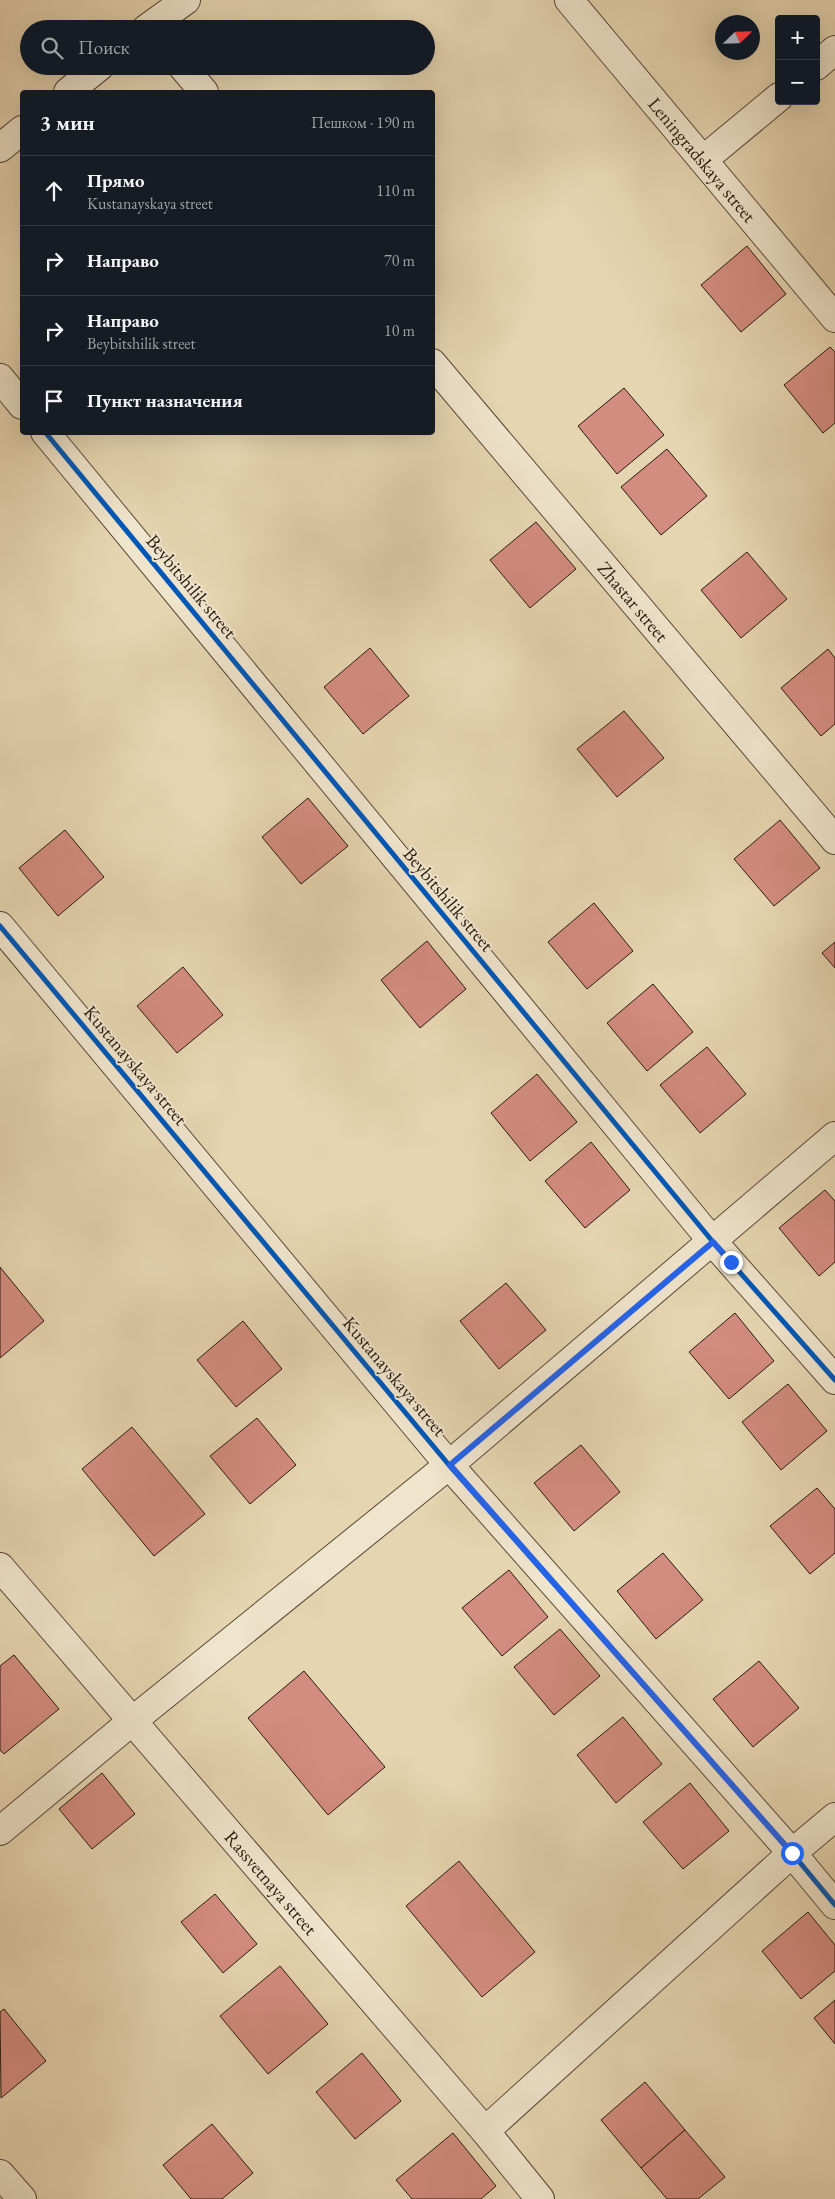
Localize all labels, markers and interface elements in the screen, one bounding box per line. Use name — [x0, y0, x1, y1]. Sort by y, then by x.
north arrow — [715, 15, 760, 60]
map controls — [775, 15, 820, 105]
button: + — [775, 15, 820, 60]
search box — [20, 20, 435, 75]
icon: search — [38, 34, 66, 62]
text: Поиск — [78, 35, 130, 60]
button: − — [775, 60, 820, 105]
street label: Leningradskaya street — [642, 92, 762, 228]
text: 3 мин — [40, 109, 95, 136]
text: Пешком · 190 m — [311, 112, 415, 133]
text: Прямо — [87, 168, 145, 193]
icon: ahead — [40, 177, 68, 205]
text: 110 m — [376, 180, 415, 201]
text: Kustanayskaya street — [87, 193, 213, 214]
icon: right — [40, 247, 68, 275]
text: Направо — [87, 248, 159, 273]
text: 70 m — [384, 250, 415, 271]
text: Направо — [87, 308, 159, 333]
icon: right — [40, 317, 68, 345]
text: 10 m — [384, 320, 415, 341]
text: Beybitshilik street — [87, 333, 196, 354]
icon: arrive — [40, 387, 68, 415]
text: Пункт назначения — [87, 388, 243, 413]
street label: Beybitshilik street — [141, 529, 243, 644]
street label: Zhastar street — [592, 556, 674, 647]
street label: Beybitshilik street — [398, 842, 500, 957]
street label: Kustanayskaya street — [78, 1000, 193, 1131]
route end — [720, 1251, 743, 1274]
street label: Kustanayskaya street — [337, 1311, 452, 1442]
street label: Rassvetnaya street — [219, 1825, 323, 1940]
route start — [781, 1842, 804, 1865]

